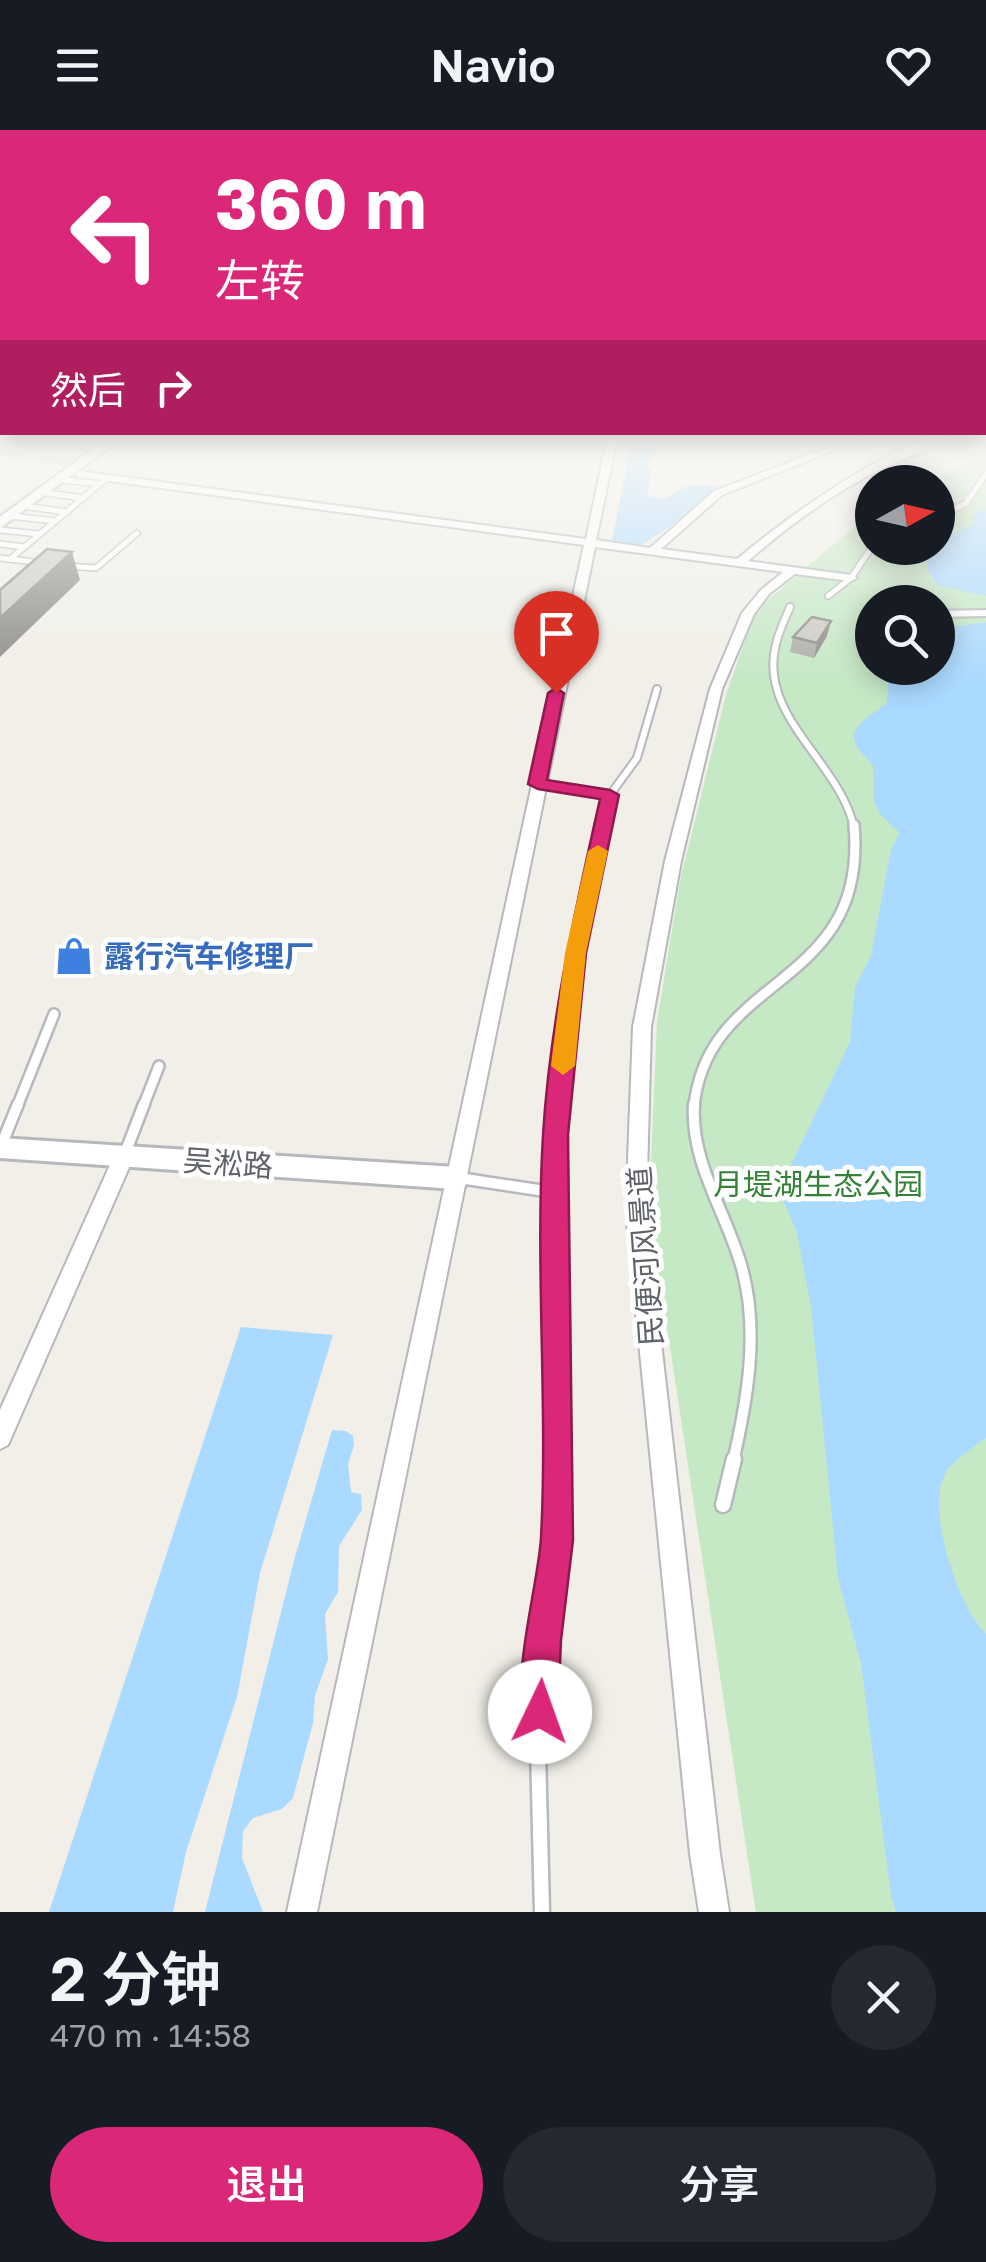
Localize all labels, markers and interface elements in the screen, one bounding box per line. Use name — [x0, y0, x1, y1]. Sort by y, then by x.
icon: menu — [50, 38, 105, 93]
text: Navio — [431, 38, 555, 92]
icon: heart — [881, 38, 936, 93]
text: 360 m — [215, 160, 426, 244]
icon: left — [50, 170, 180, 300]
text: 左转 — [215, 253, 305, 307]
icon: right — [146, 360, 201, 415]
text: 然后 — [50, 367, 126, 412]
north arrow — [855, 465, 955, 565]
map controls — [855, 465, 955, 685]
button: search — [855, 585, 955, 685]
pin — [514, 591, 599, 694]
icon: arrive — [529, 606, 584, 661]
shop icon: 露行汽车修理厂 — [53, 935, 95, 977]
place label: 露行汽车修理厂 — [104, 938, 314, 974]
street label: 吴淞路 — [182, 1142, 274, 1184]
street label: 民便河风景道 — [621, 1165, 669, 1347]
park label: 月堤湖生态公园 — [713, 1166, 923, 1202]
position arrow — [488, 1660, 592, 1764]
text: 2 分钟 — [50, 1942, 221, 2014]
button: close — [831, 1945, 936, 2050]
text: 470 m · 14:58 — [50, 2016, 251, 2054]
button: 退出 — [50, 2127, 483, 2242]
button: 分享 — [503, 2127, 936, 2242]

